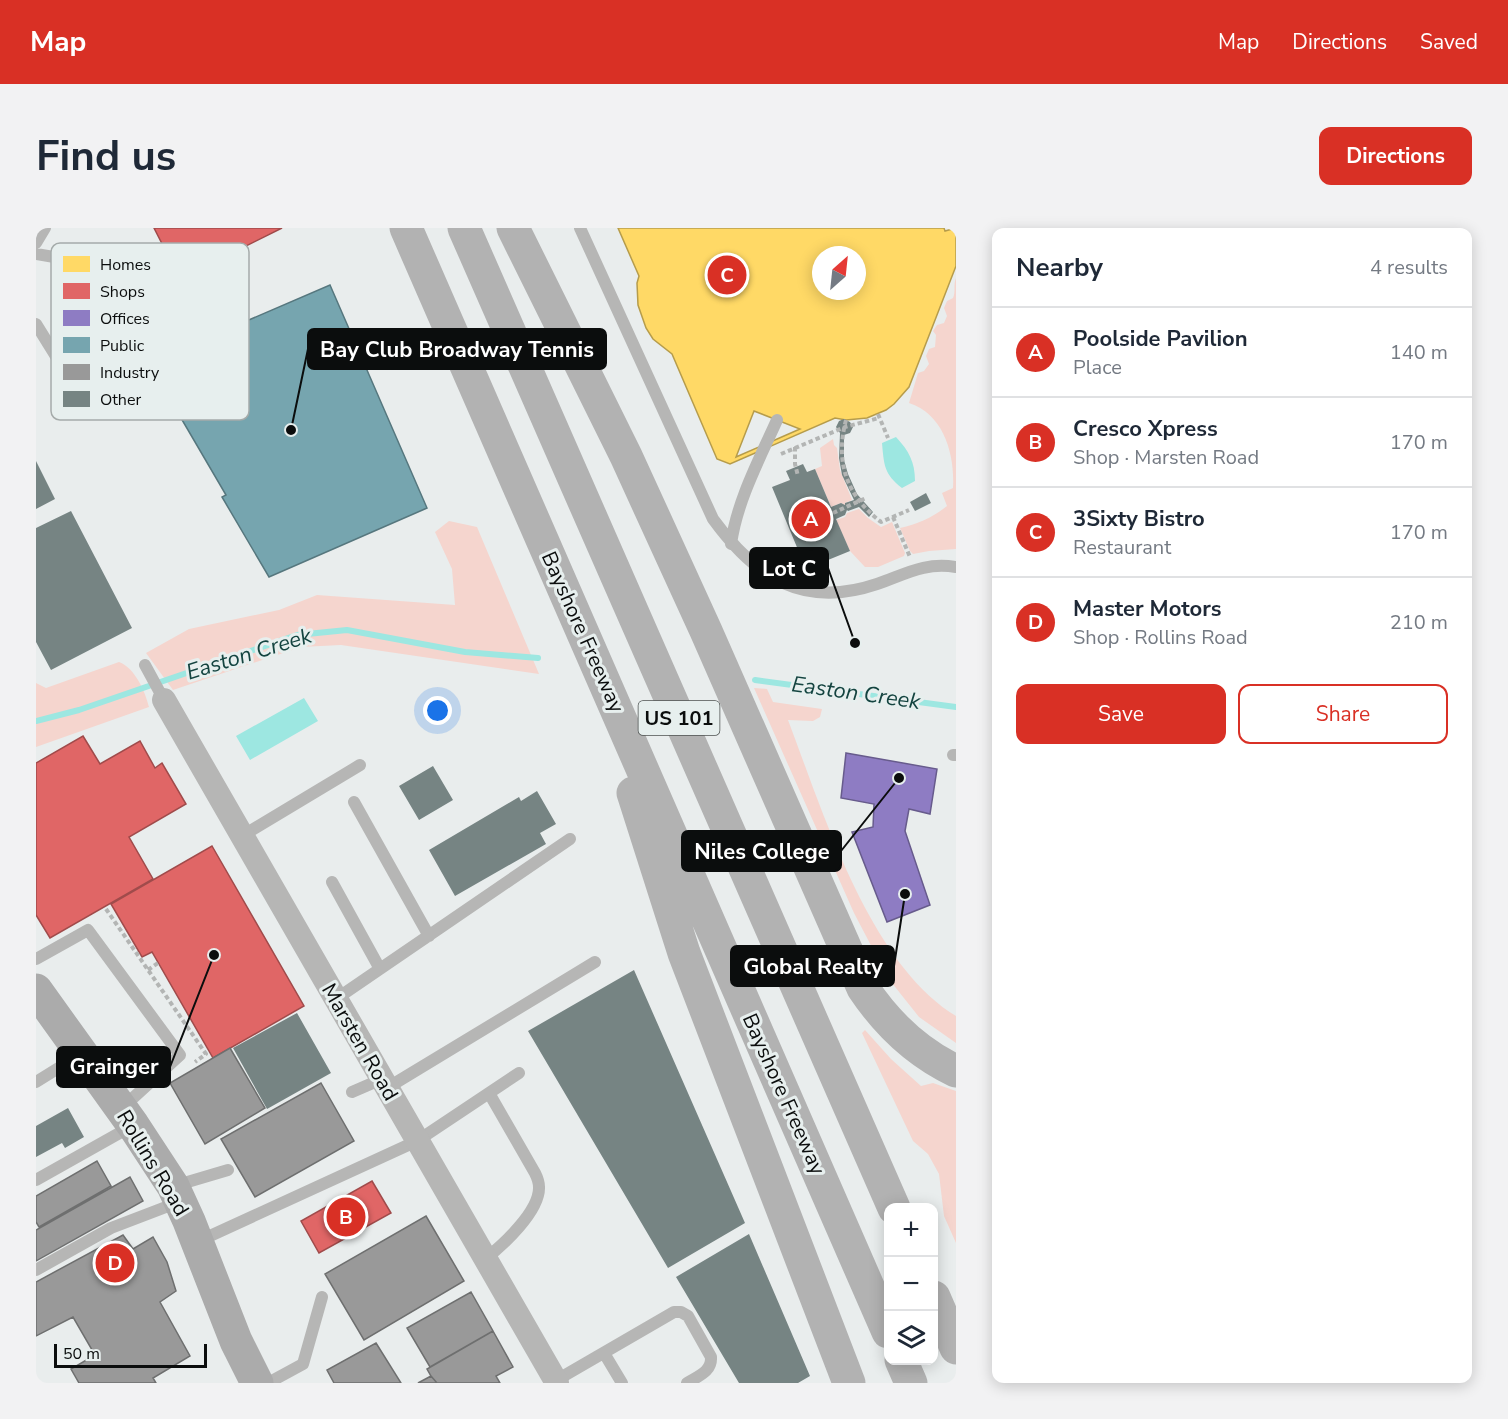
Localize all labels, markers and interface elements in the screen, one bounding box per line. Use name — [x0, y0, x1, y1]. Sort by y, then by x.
text: Map — [30, 23, 86, 61]
text: Map — [1218, 28, 1259, 56]
text: Directions — [1292, 28, 1387, 56]
text: Saved — [1420, 28, 1478, 56]
button: Directions — [1319, 127, 1472, 185]
text: Find us — [36, 128, 176, 185]
legend — [51, 243, 249, 420]
north arrow — [812, 246, 866, 300]
text: Nearby — [1016, 250, 1103, 285]
pin: C — [708, 252, 746, 298]
text: Homes — [100, 254, 151, 276]
text: 4 results — [1370, 254, 1448, 281]
text: Shops — [100, 281, 145, 303]
text: Offices — [100, 308, 150, 330]
text: Poolside Pavilion — [1073, 324, 1248, 354]
callout: Bay Club Broadway Tennis — [308, 329, 606, 369]
text: Public — [100, 335, 145, 357]
text: Bay Club Broadway Tennis — [320, 335, 594, 365]
text: A — [1028, 339, 1043, 366]
text: 140 m — [1390, 339, 1448, 366]
text: Place — [1073, 354, 1122, 381]
text: Industry — [100, 362, 160, 384]
text: Other — [100, 389, 141, 411]
text: Cresco Xpress — [1073, 414, 1218, 444]
text: B — [1029, 429, 1042, 456]
text: 170 m — [1390, 429, 1448, 456]
text: Shop · Marsten Road — [1073, 444, 1259, 471]
pin: A — [792, 496, 830, 542]
text: 3Sixty Bistro — [1073, 504, 1205, 534]
text: C — [1029, 519, 1042, 546]
text: 170 m — [1390, 519, 1448, 546]
text: Restaurant — [1073, 534, 1171, 561]
street label: Bayshore Freeway — [535, 547, 631, 717]
callout: Lot C — [750, 548, 828, 588]
text: Lot C — [762, 554, 816, 584]
text: Master Motors — [1073, 594, 1222, 624]
text: D — [1028, 609, 1043, 636]
text: 210 m — [1390, 609, 1448, 636]
water label: Easton Creek — [183, 620, 316, 687]
text: Shop · Rollins Road — [1073, 624, 1248, 651]
water label: Easton Creek — [790, 669, 923, 717]
button: Save — [1016, 684, 1226, 744]
button: Share — [1238, 684, 1448, 744]
your location — [423, 696, 452, 725]
road number: US 101 — [638, 701, 720, 735]
callout: Niles College — [682, 831, 841, 871]
text: Niles College — [694, 837, 830, 867]
callout: Global Realty — [731, 946, 894, 986]
text: Global Realty — [743, 952, 883, 982]
street label: Marsten Road — [315, 978, 405, 1106]
street label: Bayshore Freeway — [736, 1009, 832, 1179]
callout: Grainger — [57, 1047, 170, 1087]
text: Grainger — [69, 1052, 159, 1082]
street label: Rollins Road — [110, 1105, 196, 1221]
pin: B — [326, 1194, 366, 1240]
map controls — [884, 1203, 938, 1365]
button: + — [884, 1203, 938, 1257]
pin: D — [96, 1240, 134, 1286]
button: − — [884, 1257, 938, 1311]
button: layers — [884, 1311, 938, 1365]
scale bar — [54, 1341, 207, 1368]
text: 50 m — [63, 1343, 100, 1365]

